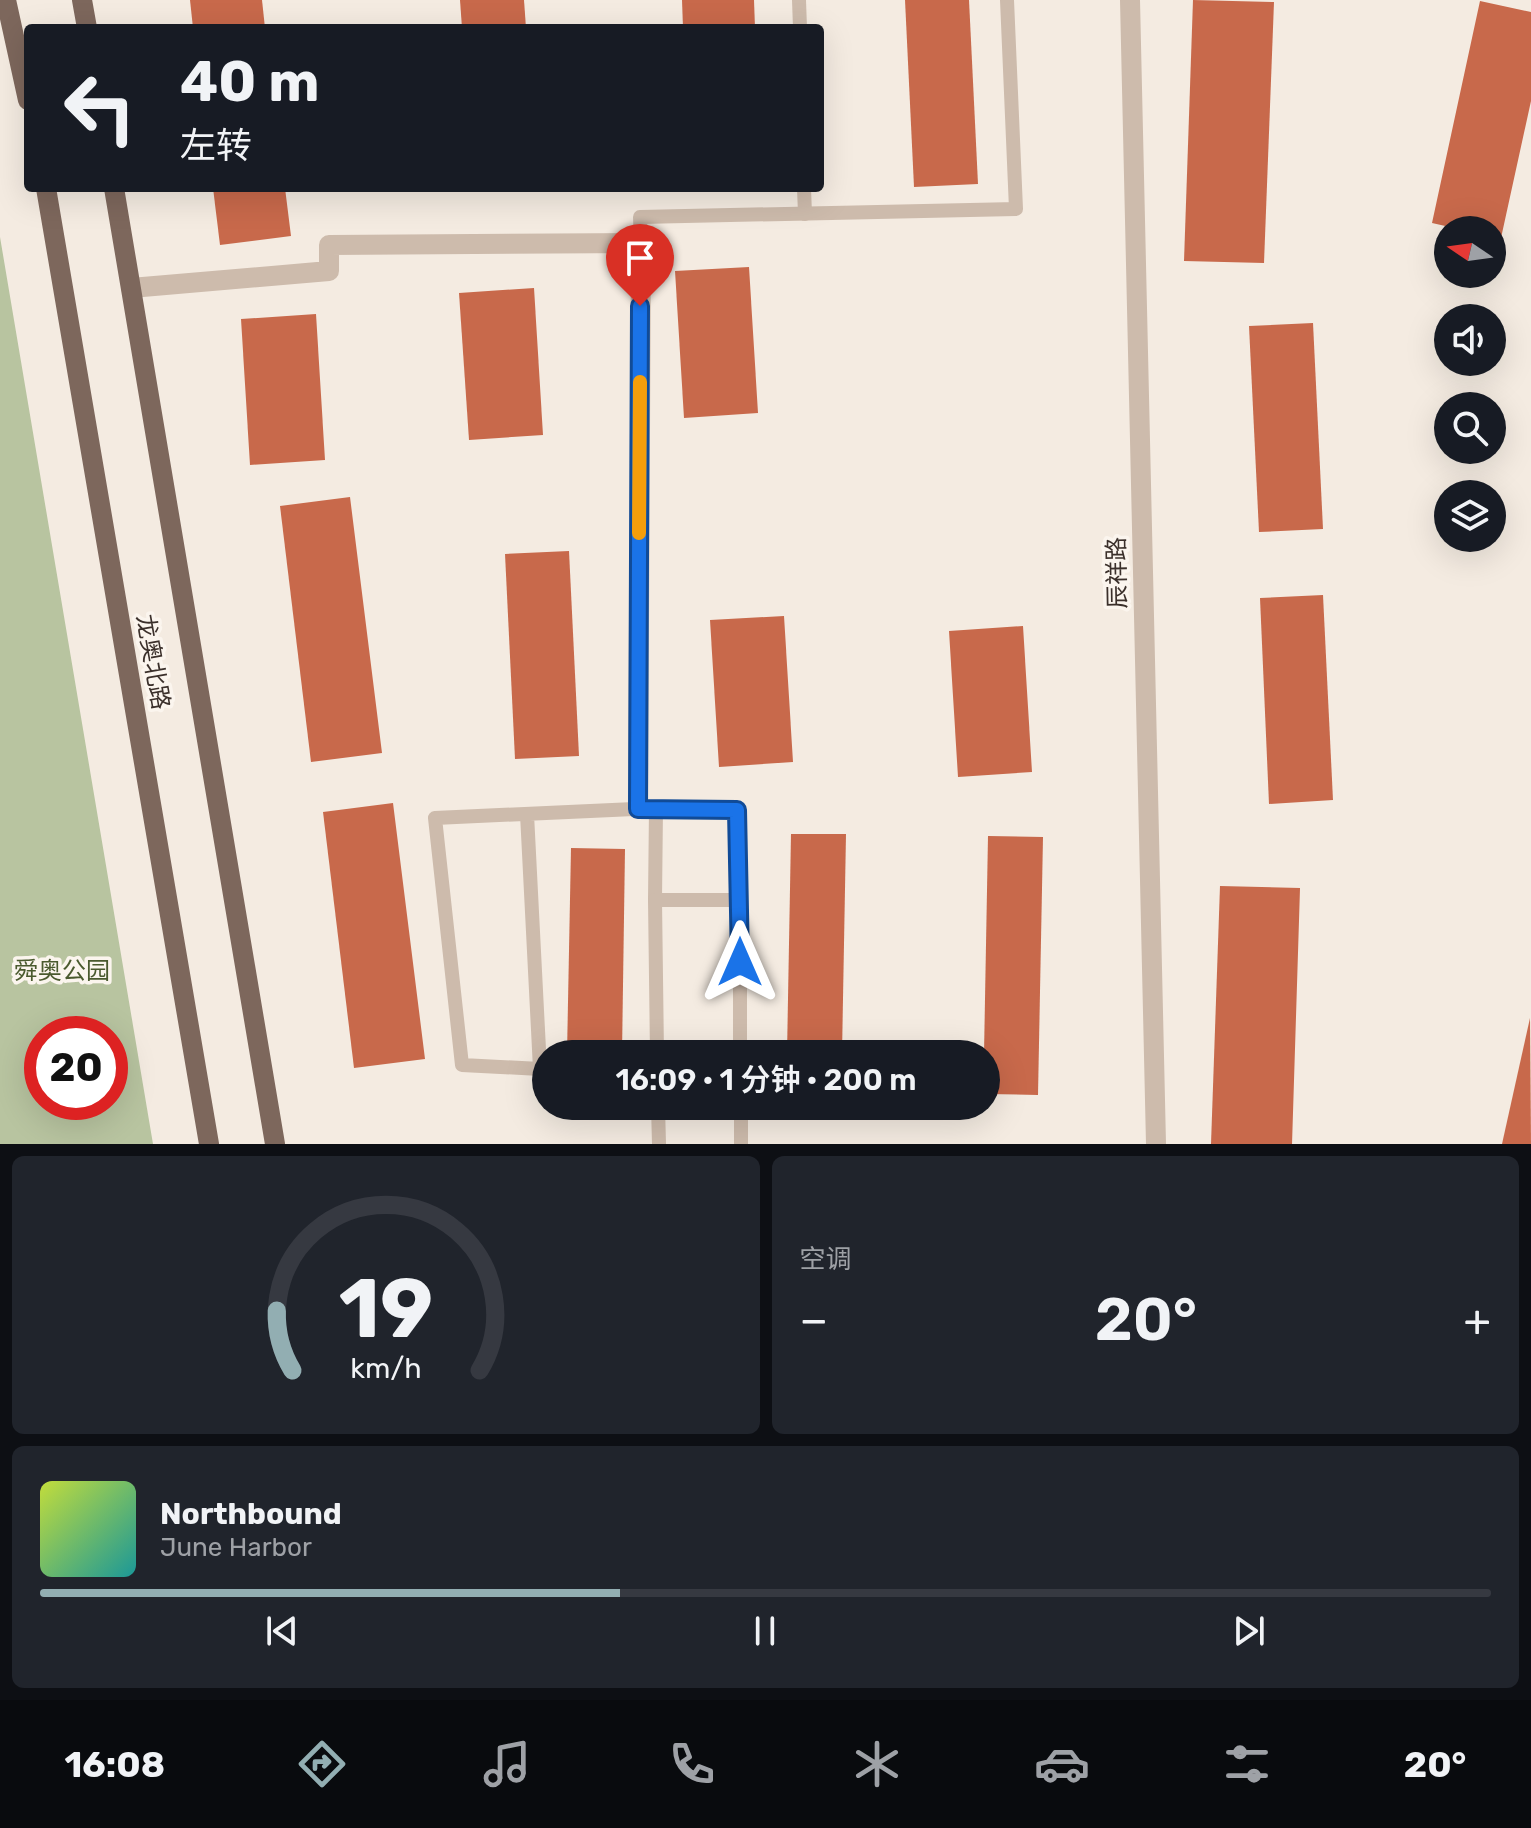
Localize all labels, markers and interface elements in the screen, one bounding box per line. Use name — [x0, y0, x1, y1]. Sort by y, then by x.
text: 40 m — [180, 49, 320, 115]
icon: left — [48, 56, 152, 160]
text: 左转 — [180, 124, 252, 167]
north arrow — [1434, 216, 1506, 288]
map controls — [1434, 216, 1506, 552]
pin — [606, 224, 674, 306]
icon: arrive — [618, 236, 662, 280]
button: sound — [1434, 304, 1506, 376]
button: search — [1434, 392, 1506, 464]
button: layers — [1434, 480, 1506, 552]
street label: 辰祥路 — [1102, 537, 1132, 609]
street label: 龙奥北路 — [131, 612, 175, 712]
position arrow — [698, 920, 782, 1004]
park label: 舜奥公园 — [14, 957, 110, 985]
speed limit sign: 20 — [24, 1016, 128, 1120]
text: 16:09 · 1 分钟 · 200 m — [615, 1062, 917, 1098]
text: 空调 — [800, 1244, 852, 1275]
text: 19 — [338, 1259, 433, 1358]
text: 20° — [1095, 1284, 1197, 1355]
text: − — [800, 1294, 828, 1346]
text: + — [1464, 1294, 1491, 1346]
text: km/h — [350, 1351, 421, 1385]
text: Northbound — [160, 1496, 342, 1532]
text: June Harbor — [160, 1532, 312, 1563]
icon: previous — [260, 1609, 304, 1653]
icon: pause — [743, 1609, 787, 1653]
icon: next — [1227, 1609, 1271, 1653]
icon: directions — [294, 1736, 350, 1792]
icon: music — [479, 1736, 535, 1792]
icon: phone — [664, 1736, 720, 1792]
icon: climate — [849, 1736, 905, 1792]
icon: car — [1034, 1736, 1090, 1792]
icon: filters — [1219, 1736, 1275, 1792]
text: 16:08 — [64, 1743, 165, 1786]
text: 20° — [1404, 1743, 1466, 1786]

